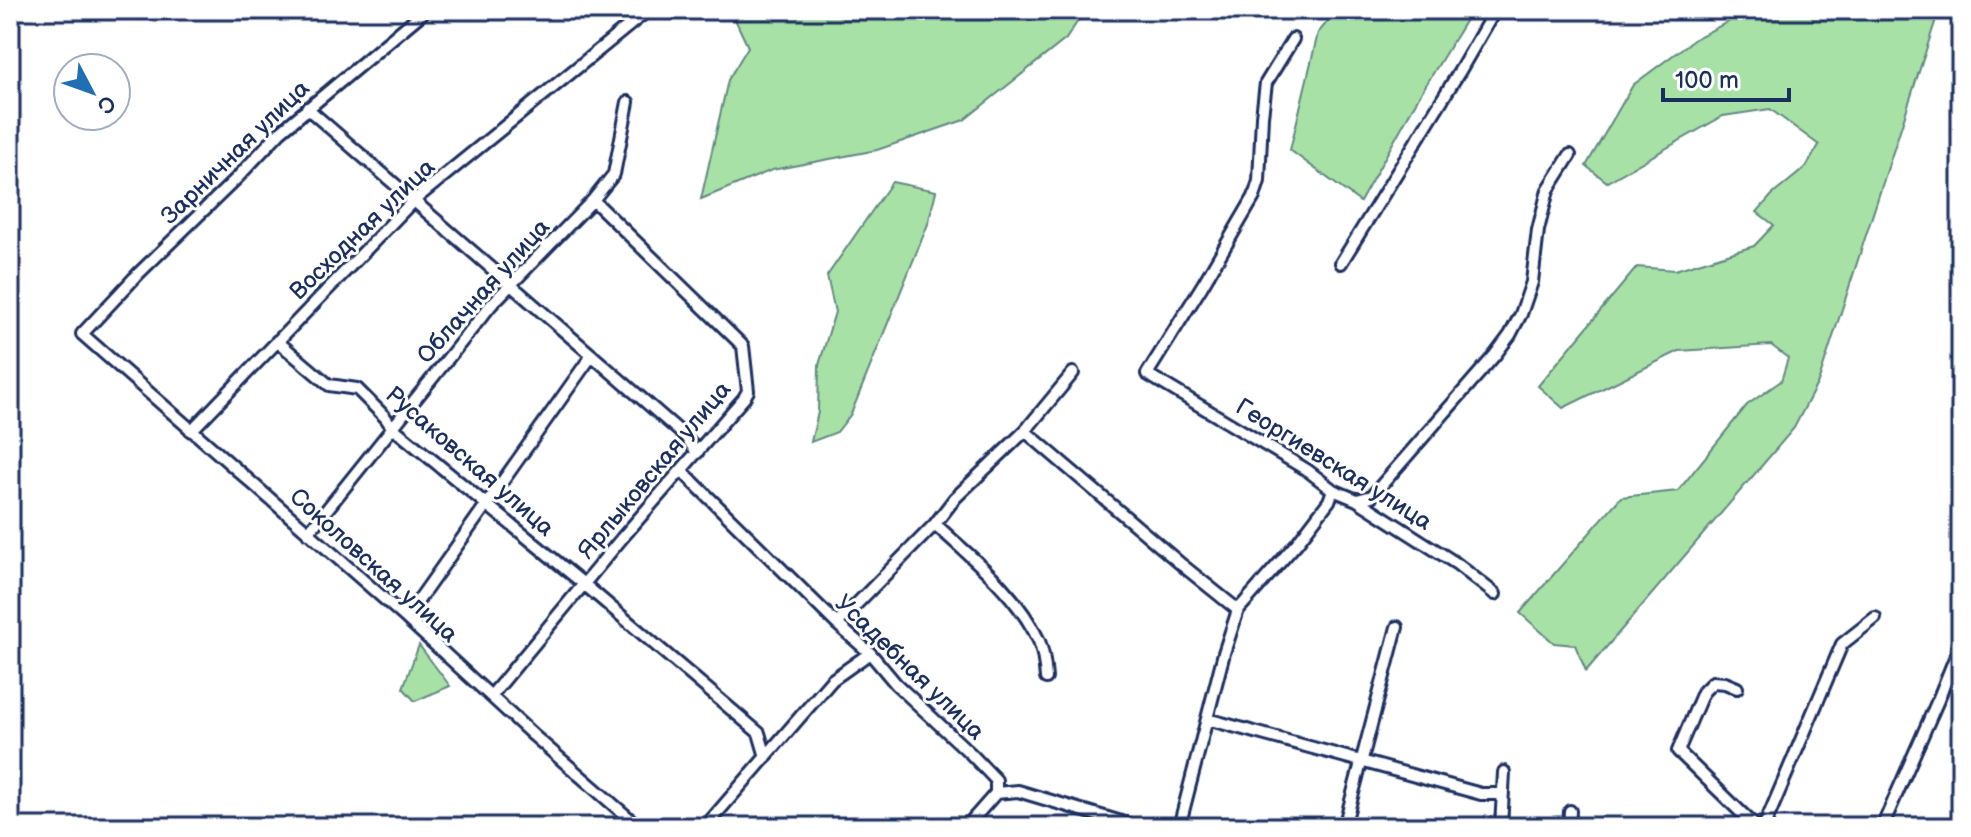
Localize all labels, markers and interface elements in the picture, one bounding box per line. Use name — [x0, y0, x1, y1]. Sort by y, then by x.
north arrow — [52, 52, 132, 132]
scale bar — [1663, 52, 1789, 102]
text: 100 m — [1675, 66, 1739, 95]
street label: Зарничная улица — [155, 74, 316, 231]
text: С — [91, 90, 121, 119]
street label: Восходная улица — [284, 153, 441, 306]
street label: Облачная улица — [411, 213, 556, 370]
street label: Ярлыковская улица — [572, 376, 737, 565]
street label: Русаковская улица — [379, 380, 560, 543]
street label: Георгиевская улица — [1230, 392, 1437, 537]
street label: Соколовская улица — [283, 482, 464, 649]
street label: Усадебная улица — [829, 589, 990, 746]

